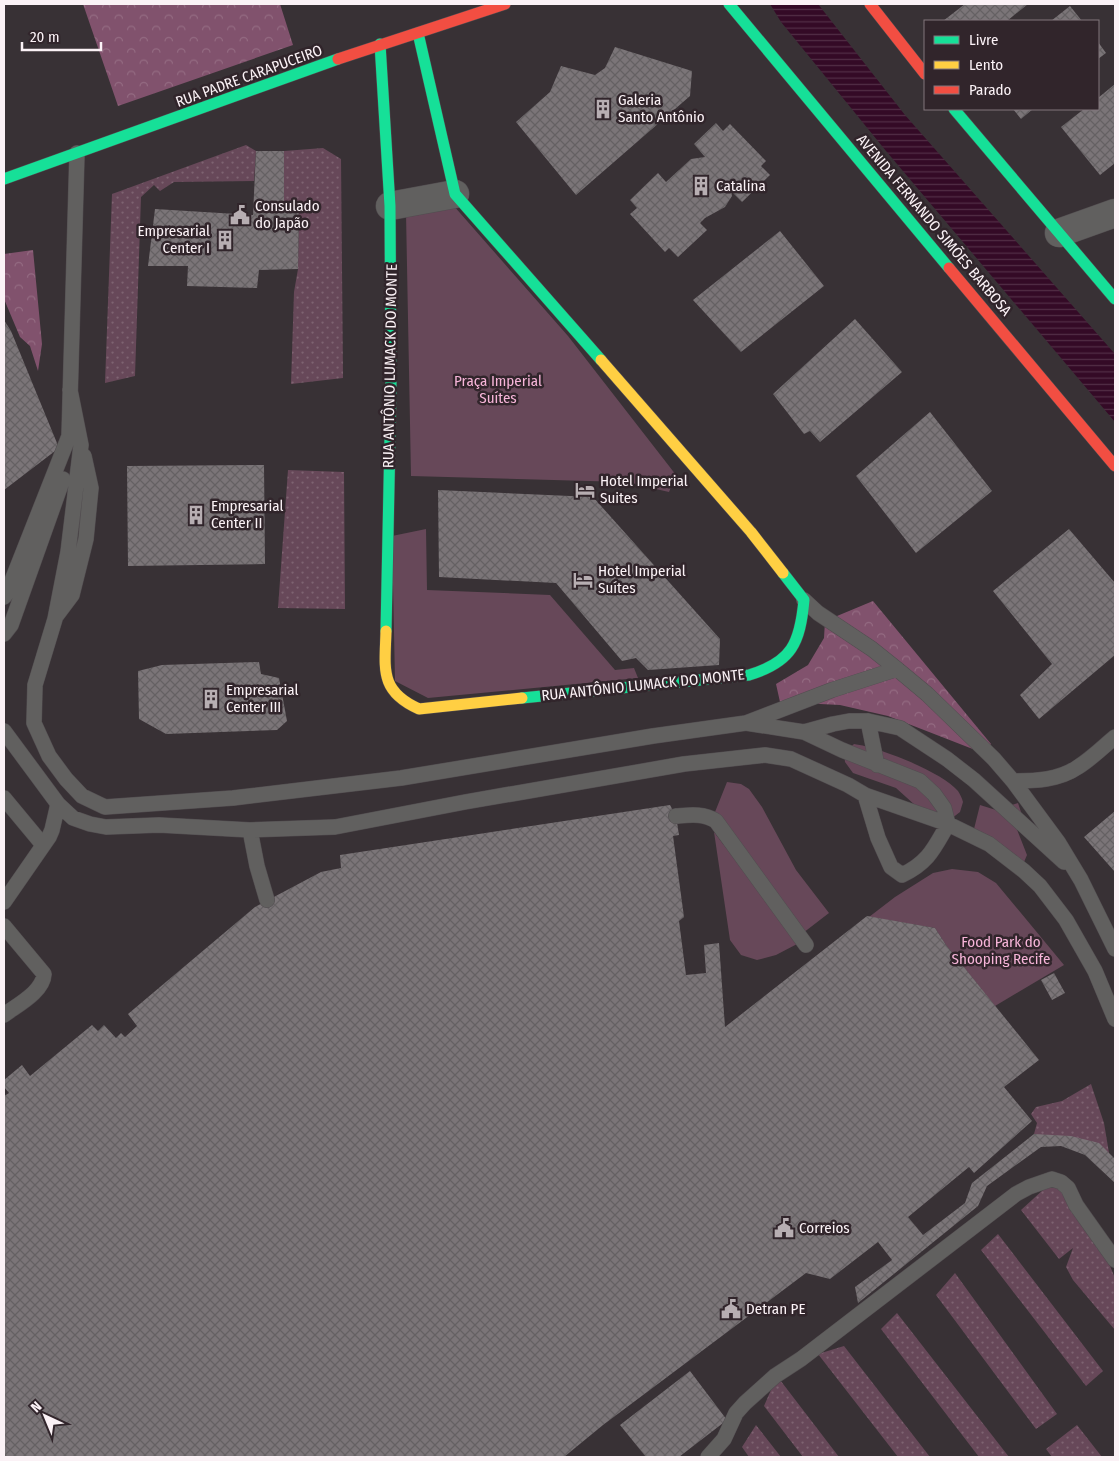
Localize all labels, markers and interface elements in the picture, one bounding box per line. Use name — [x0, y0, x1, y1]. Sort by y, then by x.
scale bar — [22, 20, 101, 52]
legend — [924, 20, 1099, 110]
text: 20 m — [30, 28, 60, 46]
text: Livre — [969, 31, 998, 49]
street label: RUA PADRE CARAPUCEIRO — [173, 41, 325, 111]
text: Lento — [969, 56, 1003, 74]
text: Parado — [969, 81, 1012, 99]
place label: Galeria Santo Antônio — [618, 91, 705, 126]
building icon: Galeria Santo Antônio — [592, 98, 614, 120]
street label: AVENIDA FERNANDO SIMÕES BARBOSA — [853, 131, 1015, 319]
building icon: Catalina — [690, 175, 712, 197]
place label: Catalina — [716, 177, 766, 195]
place label: Consulado do Japão — [255, 197, 320, 232]
public building icon: Consulado do Japão — [229, 204, 251, 226]
place label: Empresarial Center I — [138, 222, 210, 257]
building icon: Empresarial Center I — [214, 229, 236, 251]
street label: RUA ANTÔNIO LUMACK DO MONTE — [379, 264, 401, 468]
park label: Praça Imperial Suítes — [454, 372, 542, 407]
place label: Hotel Imperial Suites — [600, 472, 688, 507]
hotel icon: Hotel Imperial Suites — [574, 479, 596, 501]
place label: Empresarial Center II — [211, 497, 283, 532]
building icon: Empresarial Center II — [185, 504, 207, 526]
place label: Hotel Imperial Suítes — [598, 562, 686, 597]
hotel icon: Hotel Imperial Suítes — [572, 569, 594, 591]
street label: RUA ANTÔNIO LUMACK DO MONTE — [540, 665, 746, 705]
place label: Empresarial Center III — [226, 681, 298, 716]
building icon: Empresarial Center III — [200, 688, 222, 710]
park label: Food Park do Shooping Recife — [952, 933, 1050, 968]
public building icon: Correios — [773, 1217, 795, 1239]
place label: Correios — [799, 1219, 850, 1237]
public building icon: Detran PE — [720, 1298, 742, 1320]
place label: Detran PE — [746, 1300, 805, 1318]
north arrow — [20, 1391, 70, 1441]
text: N — [27, 1398, 45, 1416]

